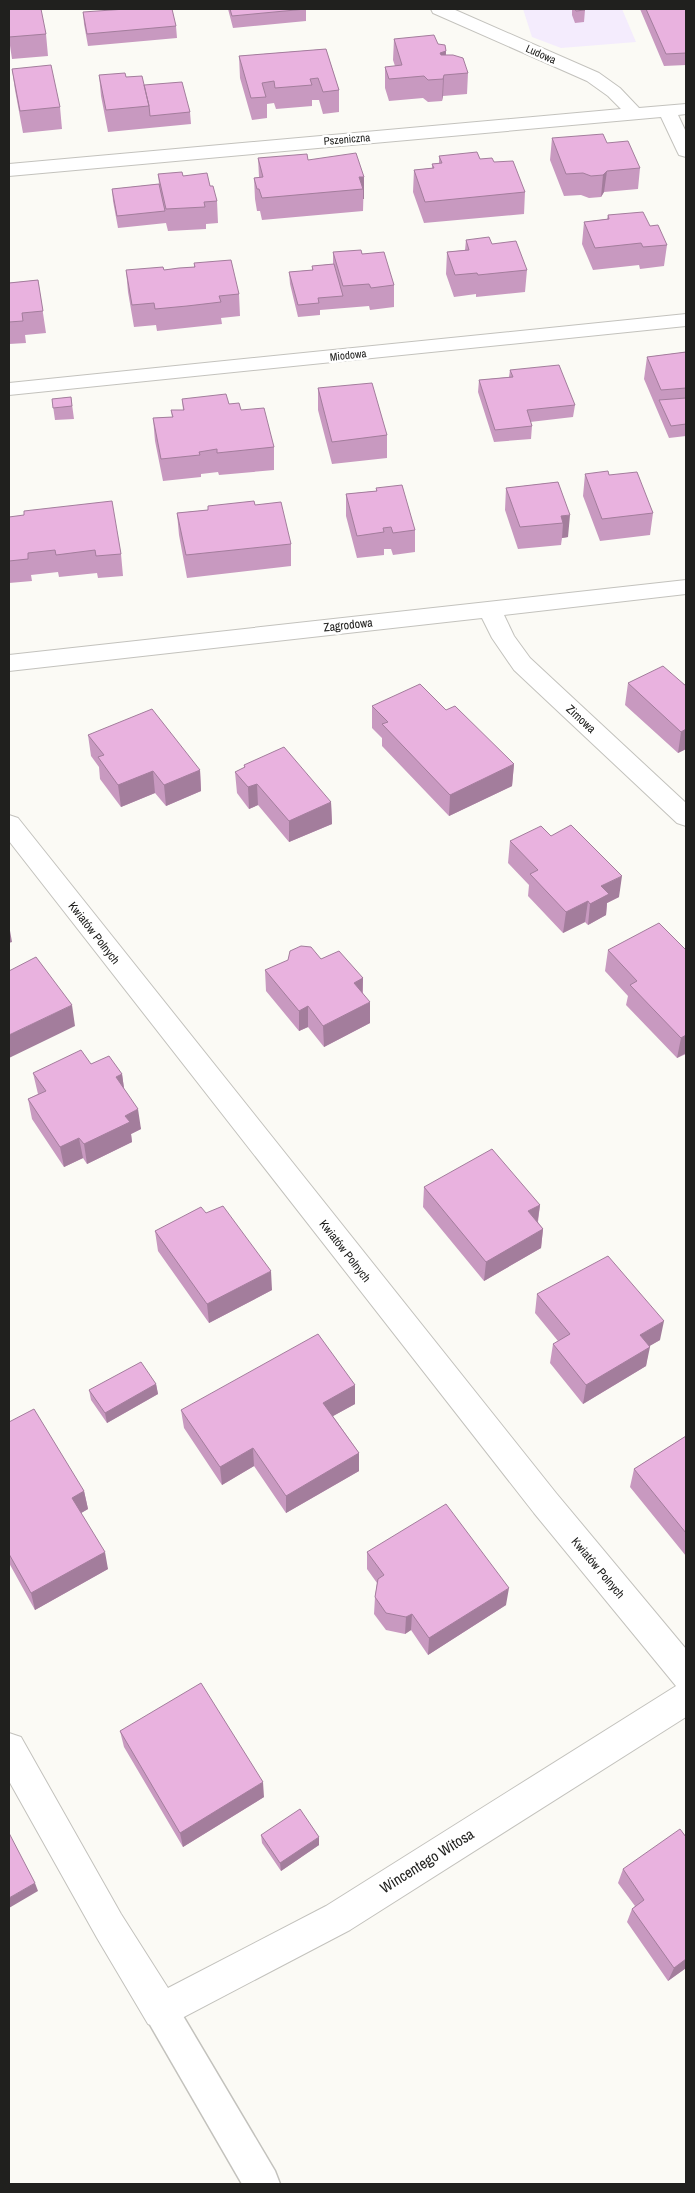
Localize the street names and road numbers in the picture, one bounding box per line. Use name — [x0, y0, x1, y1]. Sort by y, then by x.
street label: Ludowa — [524, 41, 558, 67]
street label: Pszeniczna — [323, 130, 371, 148]
street label: Miodowa — [329, 346, 367, 364]
street label: Zagrodowa — [323, 614, 374, 636]
street label: Zimowa — [563, 701, 600, 737]
street label: Kwiatów Polnych — [65, 899, 123, 967]
street label: Kwiatów Polnych — [316, 1217, 374, 1285]
street label: Kwiatów Polnych — [568, 1534, 628, 1602]
street label: Wincentego Witosa — [376, 1823, 478, 1898]

